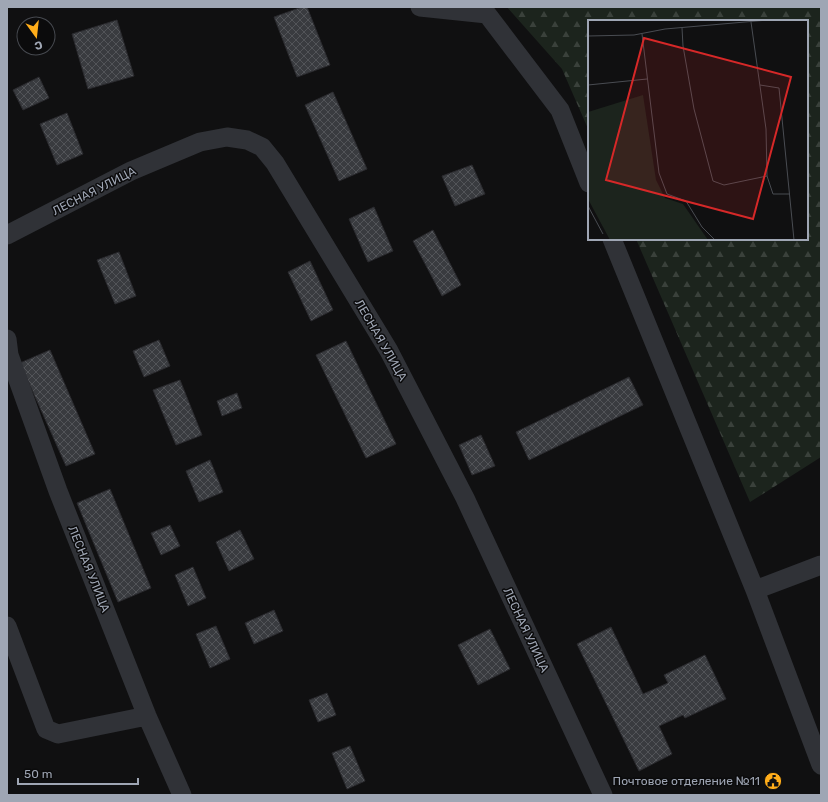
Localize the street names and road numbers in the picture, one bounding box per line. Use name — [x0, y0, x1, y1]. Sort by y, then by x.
street label: ЛЕСНАЯ УЛИЦА — [50, 164, 138, 218]
street label: ЛЕСНАЯ УЛИЦА — [352, 297, 410, 383]
street label: ЛЕСНАЯ УЛИЦА — [65, 524, 113, 614]
street label: ЛЕСНАЯ УЛИЦА — [500, 585, 552, 675]

